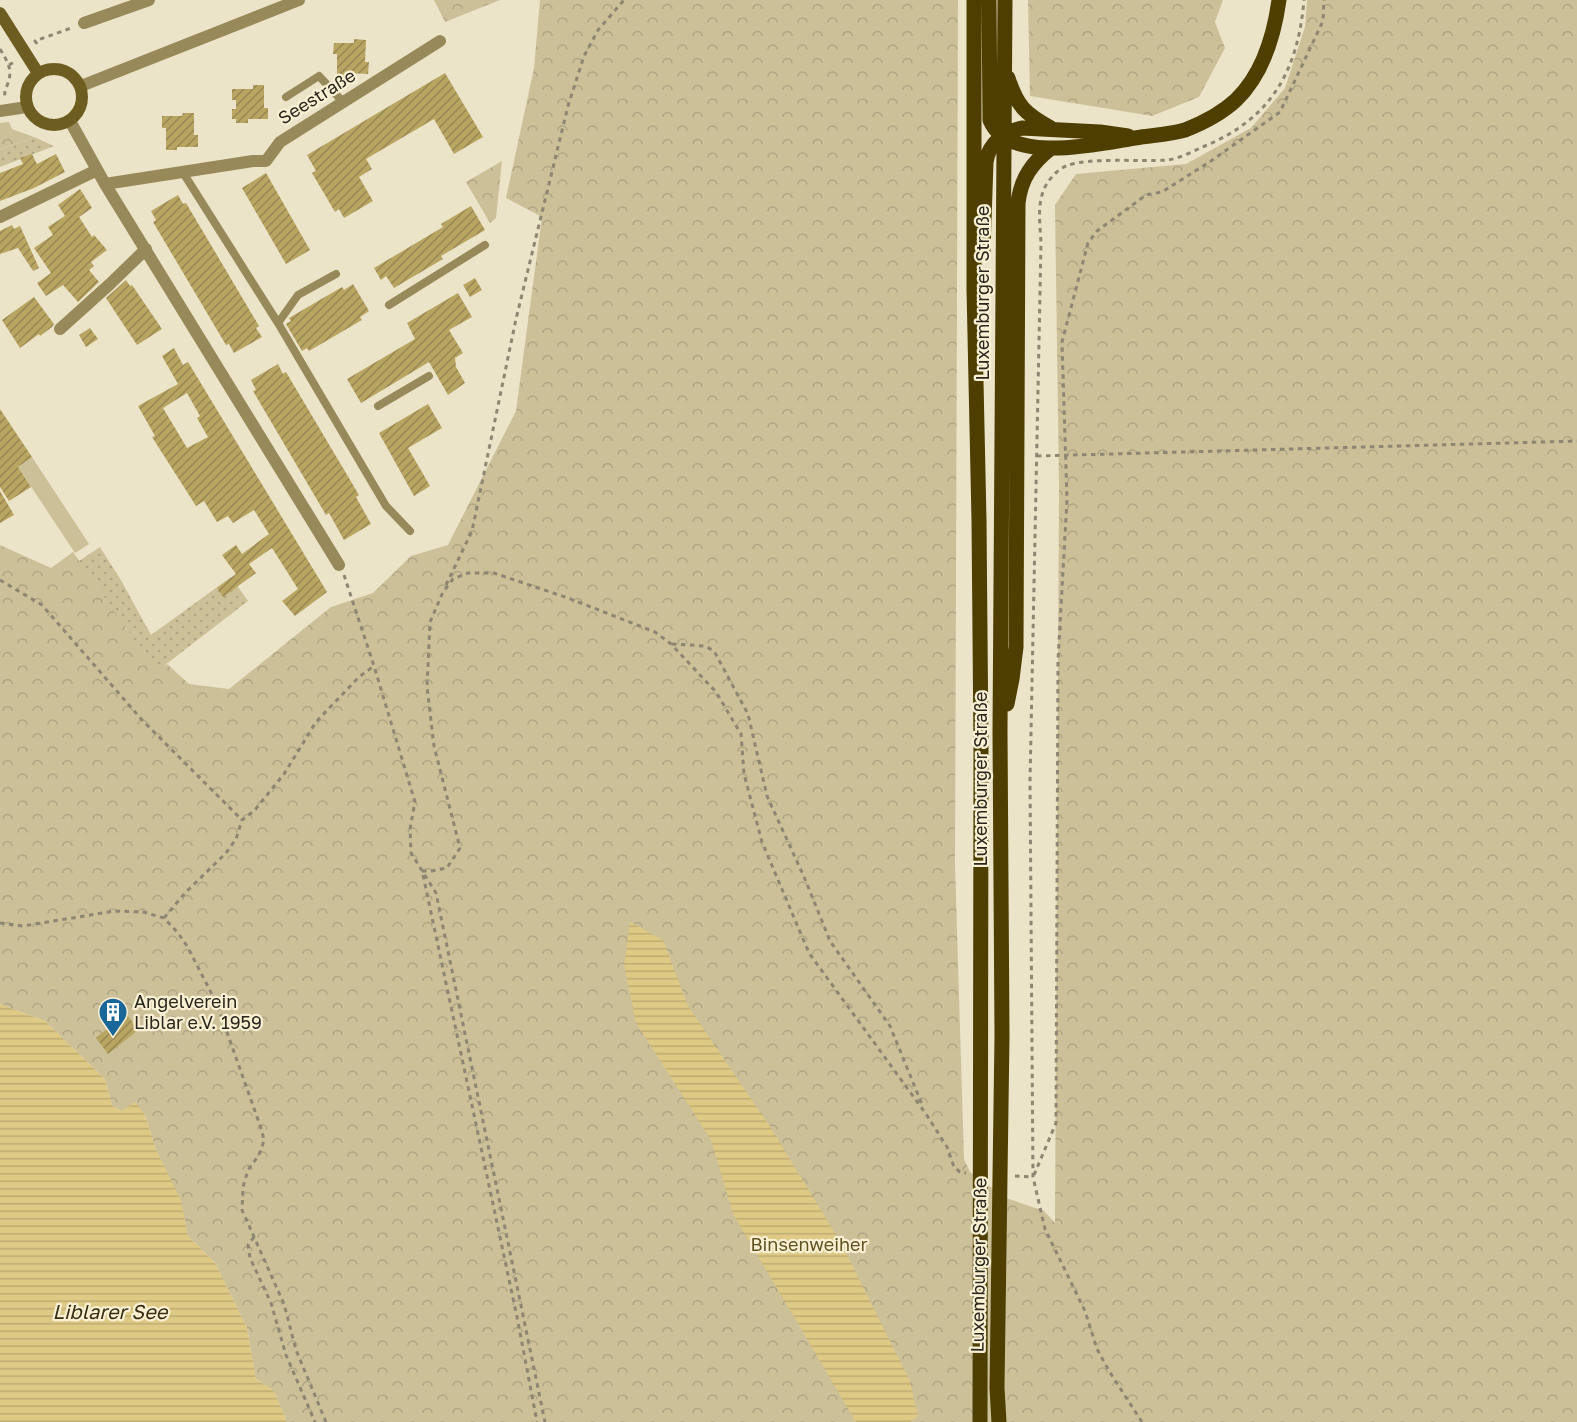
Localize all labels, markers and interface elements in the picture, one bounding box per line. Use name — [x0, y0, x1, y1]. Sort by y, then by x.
street label: Seestraße — [274, 64, 359, 129]
street label: Luxemburger Straße — [971, 206, 993, 380]
street label: Luxemburger Straße — [969, 692, 991, 866]
place label: Angelverein Liblar e.V. 1959 — [134, 990, 262, 1033]
building icon: Angelverein Liblar e.V. 1959 — [97, 996, 129, 1038]
street label: Luxemburger Straße — [965, 1177, 991, 1353]
park label: Binsenweiher — [750, 1233, 868, 1255]
water label: Liblarer See — [53, 1299, 169, 1323]

